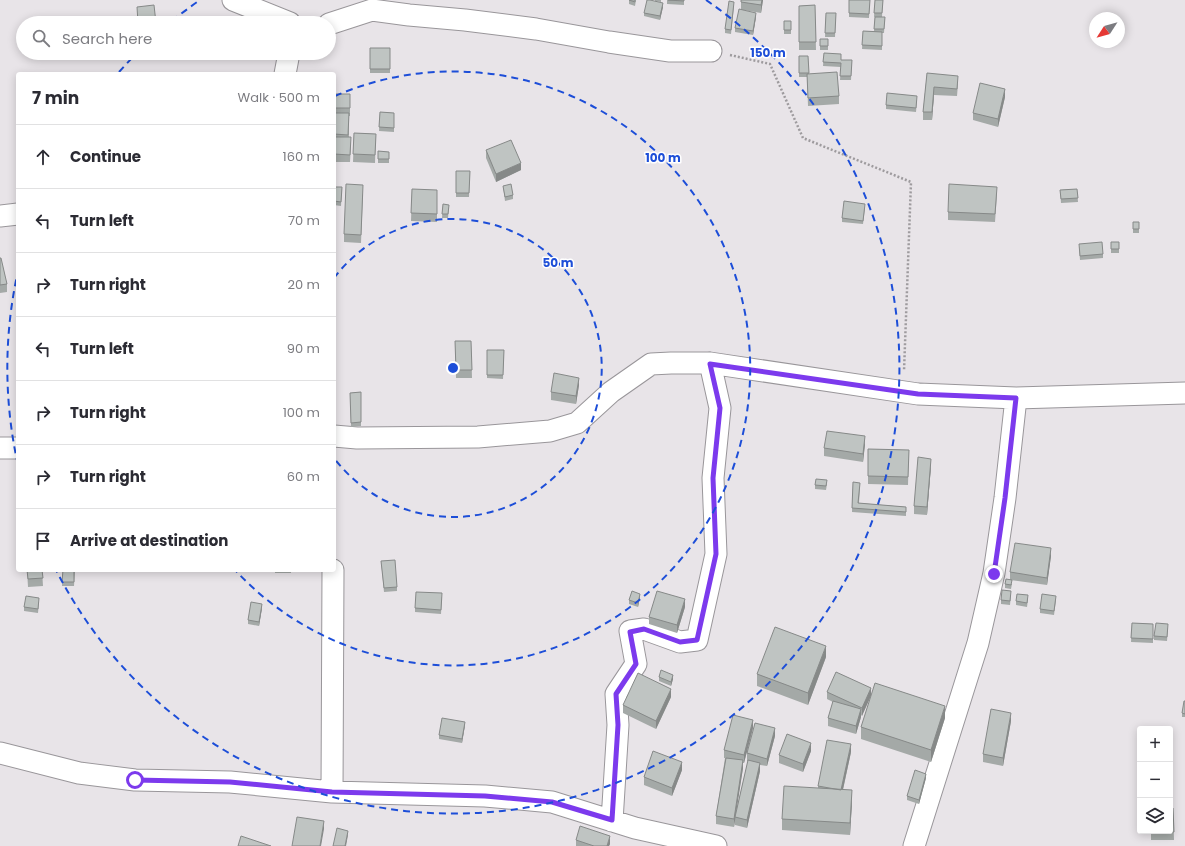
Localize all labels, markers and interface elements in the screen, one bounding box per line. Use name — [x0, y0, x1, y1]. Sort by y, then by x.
north arrow — [1089, 12, 1125, 48]
search box — [16, 16, 336, 60]
icon: search — [30, 27, 52, 49]
text: Search here — [62, 28, 152, 49]
text: 150 m — [750, 44, 786, 61]
text: 7 min — [32, 86, 79, 110]
text: Walk · 500 m — [238, 88, 320, 107]
icon: ahead — [32, 146, 54, 168]
text: Continue — [70, 146, 141, 167]
text: 160 m — [283, 147, 320, 166]
text: 100 m — [645, 149, 681, 166]
icon: left — [32, 210, 54, 232]
text: Turn left — [70, 210, 134, 231]
text: 70 m — [288, 211, 320, 230]
text: 50 m — [543, 254, 574, 271]
icon: right — [32, 274, 54, 296]
text: Turn right — [70, 274, 146, 295]
text: 20 m — [287, 275, 320, 294]
icon: left — [32, 338, 54, 360]
text: Turn left — [70, 338, 134, 359]
text: 90 m — [287, 339, 320, 358]
centre of rings — [446, 361, 460, 375]
icon: right — [32, 402, 54, 424]
text: Turn right — [70, 402, 146, 423]
text: 100 m — [283, 403, 320, 422]
icon: right — [32, 466, 54, 488]
text: Turn right — [70, 466, 146, 487]
text: 60 m — [287, 467, 320, 486]
icon: arrive — [32, 530, 54, 552]
text: Arrive at destination — [70, 530, 228, 551]
route end — [985, 565, 1003, 583]
map controls — [1137, 726, 1173, 834]
button: + — [1137, 726, 1173, 762]
button: − — [1137, 762, 1173, 798]
route start — [126, 771, 144, 789]
button: layers — [1137, 798, 1173, 834]

